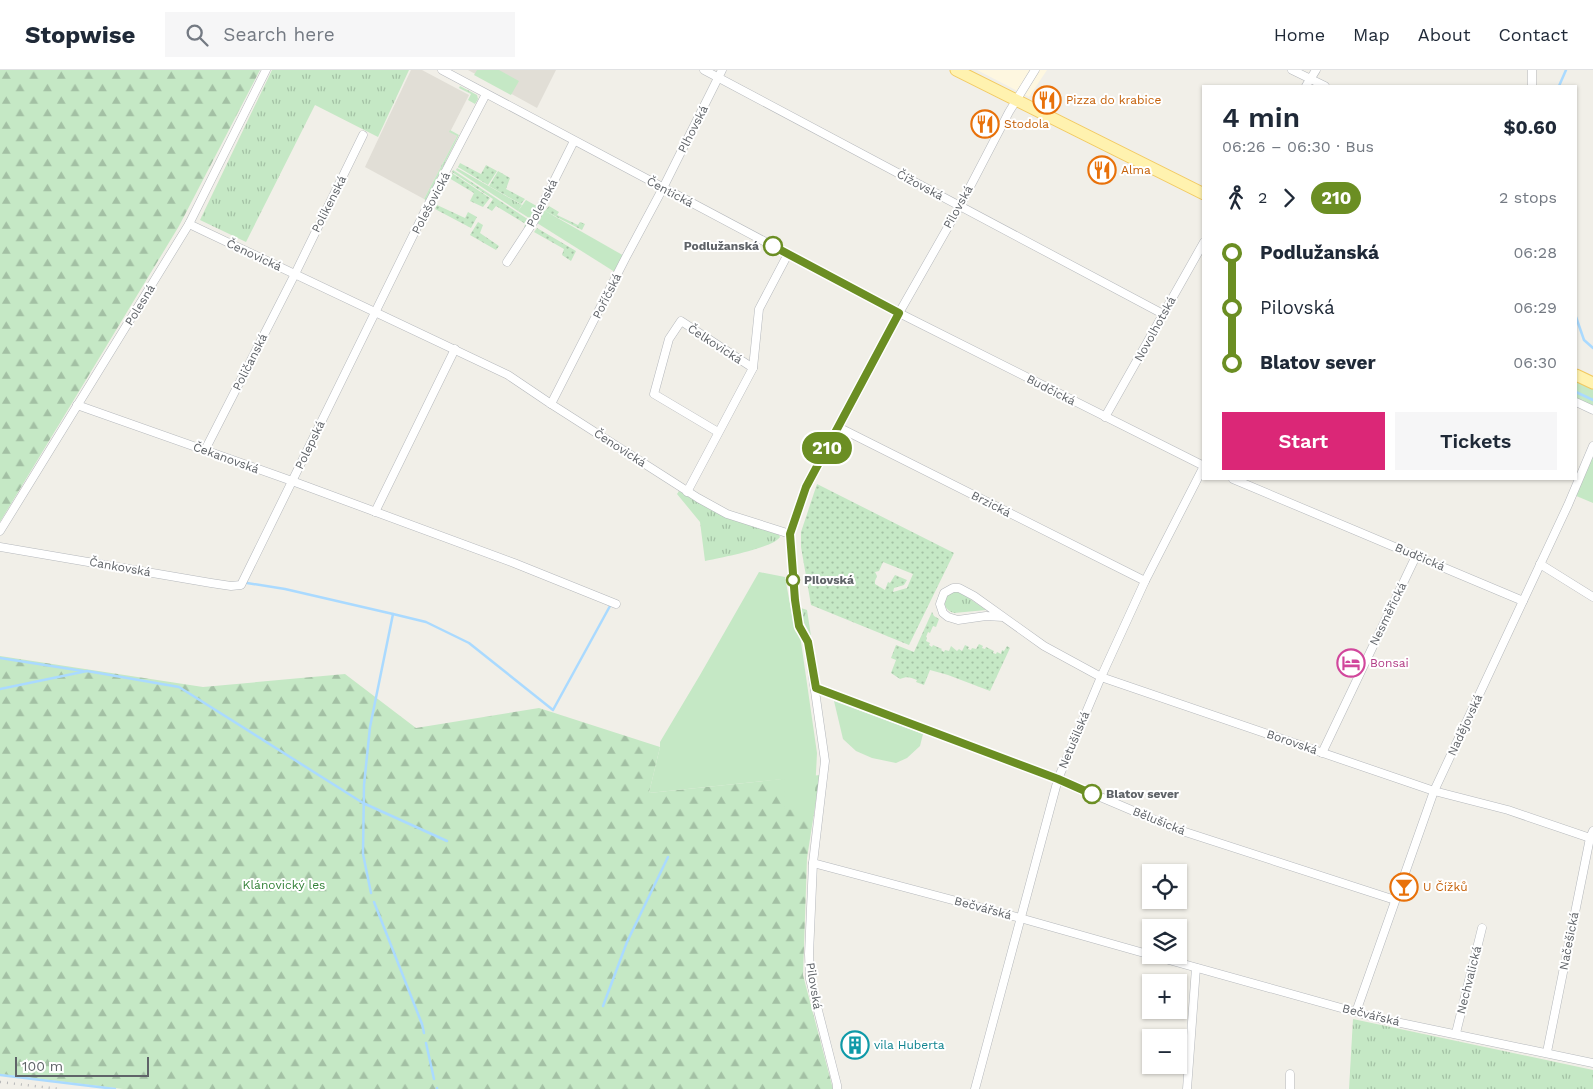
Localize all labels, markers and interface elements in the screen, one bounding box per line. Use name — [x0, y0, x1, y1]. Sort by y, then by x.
search box — [165, 12, 515, 57]
text: Stopwise — [25, 21, 135, 49]
icon: search — [183, 21, 211, 49]
text: Search here — [223, 23, 335, 46]
text: Home — [1274, 24, 1325, 45]
text: Map — [1353, 24, 1390, 45]
text: About — [1418, 24, 1470, 45]
text: Contact — [1498, 24, 1568, 45]
restaurant icon: Pizza do krabice — [1032, 85, 1062, 115]
place label: Pizza do krabice — [1066, 93, 1162, 107]
text: 4 min — [1222, 101, 1300, 134]
street label: Plhovská — [675, 103, 711, 155]
restaurant icon: Stodola — [970, 109, 1000, 139]
text: $0.60 — [1503, 116, 1557, 139]
place label: Stodola — [1004, 117, 1049, 131]
text: 06:26 – 06:30 · Bus — [1222, 137, 1374, 156]
restaurant icon: Alma — [1087, 155, 1117, 185]
place label: Alma — [1121, 163, 1151, 177]
street label: Čížovská — [894, 167, 946, 203]
street label: Polešovická — [409, 169, 453, 236]
street label: Políkenská — [309, 173, 349, 235]
street label: Čentická — [644, 174, 696, 210]
street label: Polenská — [524, 176, 561, 229]
street label: Pilovská — [940, 183, 976, 231]
icon: walk — [1222, 184, 1250, 212]
icon: forward — [1275, 184, 1303, 212]
text: 210 — [1321, 187, 1351, 208]
text: 2 — [1258, 188, 1267, 207]
text: 2 stops — [1499, 188, 1557, 207]
street label: Čenovická — [224, 236, 284, 274]
marker: Podlužanská — [763, 236, 783, 256]
place label: Podlužanská — [684, 239, 759, 253]
text: Podlužanská — [1260, 241, 1379, 264]
text: 06:28 — [1513, 243, 1557, 262]
street label: Poříčská — [590, 271, 624, 321]
street label: Polesná — [122, 282, 158, 328]
street label: Novolhotská — [1131, 294, 1179, 364]
text: Pilovská — [1260, 296, 1335, 319]
text: 06:29 — [1513, 298, 1557, 317]
street label: Čelkovická — [685, 321, 745, 367]
street label: Poličanská — [230, 331, 270, 393]
text: Blatov sever — [1260, 351, 1376, 374]
text: 06:30 — [1513, 353, 1557, 372]
street label: Budčická — [1024, 372, 1078, 408]
button: Start — [1222, 412, 1385, 470]
button: Tickets — [1395, 412, 1557, 470]
street label: Polepská — [292, 418, 328, 472]
street label: Čenovická — [591, 426, 649, 470]
line badge: 210 — [798, 432, 856, 464]
text: 210 — [812, 437, 842, 458]
street label: Čekanovská — [191, 440, 261, 476]
street label: Brzická — [969, 488, 1013, 520]
street label: Budčická — [1393, 540, 1447, 574]
street label: Čankovská — [88, 555, 152, 579]
marker: Pilovská — [786, 573, 800, 587]
place label: Pilovská — [804, 573, 854, 587]
street label: Nesměřická — [1367, 580, 1409, 648]
hotel icon: Bonsai — [1336, 648, 1366, 678]
place label: Bonsai — [1370, 656, 1409, 670]
street label: Nadějovská — [1445, 692, 1485, 758]
street label: Netušilská — [1056, 709, 1092, 771]
street label: Borovská — [1265, 727, 1319, 757]
marker: Blatov sever — [1082, 784, 1102, 804]
place label: Blatov sever — [1106, 787, 1180, 801]
street label: Bělušická — [1131, 804, 1188, 838]
map controls — [1142, 864, 1187, 1074]
button: locate — [1142, 864, 1187, 909]
bar icon: U Čížků — [1389, 872, 1419, 902]
park label: Klánovický les — [243, 878, 325, 892]
place label: U Čížků — [1423, 880, 1468, 894]
street label: Bečvářská — [953, 894, 1013, 922]
street label: Načešická — [1557, 911, 1582, 971]
button: layers — [1142, 919, 1187, 964]
street label: Nechvalická — [1454, 944, 1484, 1015]
street label: Pilovská — [803, 962, 825, 1011]
button: + — [1142, 974, 1187, 1019]
street label: Bečvářská — [1341, 1001, 1401, 1029]
button: − — [1142, 1029, 1187, 1074]
building icon: vila Huberta — [840, 1030, 870, 1060]
place label: vila Huberta — [874, 1038, 945, 1052]
scale bar — [15, 1054, 149, 1077]
text: 100 m — [22, 1058, 63, 1074]

